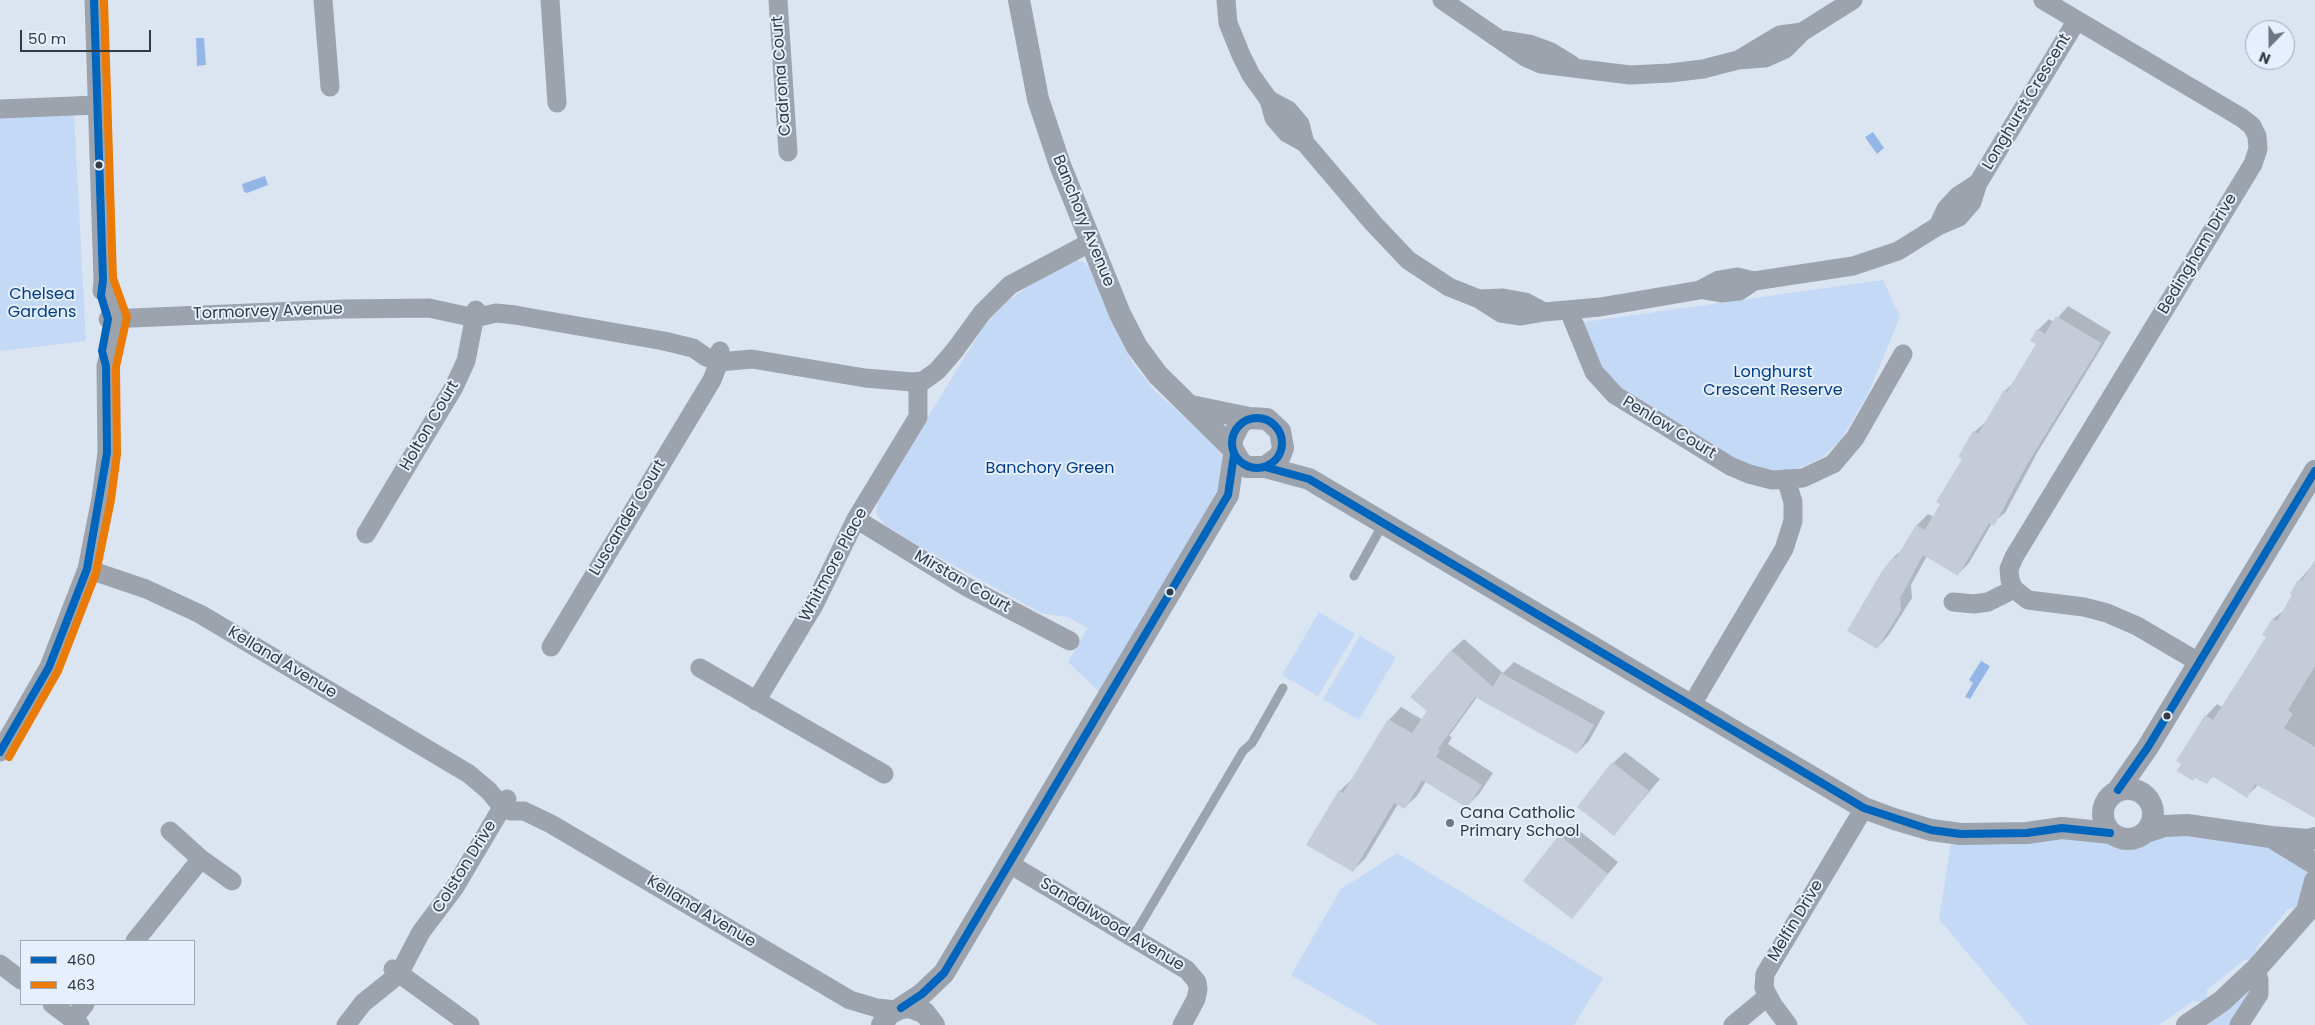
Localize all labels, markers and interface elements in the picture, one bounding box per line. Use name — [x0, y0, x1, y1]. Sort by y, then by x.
street label: Cadrona Court — [768, 15, 796, 137]
scale bar — [22, 20, 154, 52]
north arrow — [2245, 20, 2295, 70]
text: 50 m — [28, 28, 66, 49]
street label: Longhurst Crescent — [1979, 30, 2075, 174]
text: N — [2256, 47, 2273, 69]
street label: Banchory Avenue — [1048, 152, 1118, 290]
unlabelled marker — [94, 160, 104, 170]
street label: Bedingham Drive — [2154, 190, 2242, 318]
park label: Chelsea Gardens — [8, 285, 76, 323]
street label: Tormorvey Avenue — [193, 300, 343, 324]
park label: Longhurst Crescent Reserve — [1703, 363, 1843, 401]
street label: Holton Court — [397, 378, 463, 474]
street label: Penlow Court — [1619, 393, 1719, 463]
street label: Luscander Court — [586, 457, 670, 579]
park label: Banchory Green — [986, 459, 1114, 479]
street label: Whitmore Place — [796, 505, 872, 625]
street label: Mirstan Court — [911, 547, 1013, 617]
unlabelled marker — [1165, 587, 1175, 597]
street label: Kelland Avenue — [224, 623, 340, 703]
unlabelled marker — [2162, 711, 2172, 721]
place label: Cana Catholic Primary School — [1460, 804, 1579, 842]
street label: Colston Drive — [429, 817, 501, 917]
marker: Cana Catholic Primary School — [1444, 817, 1456, 829]
street label: Kelland Avenue — [643, 872, 759, 952]
street label: Sandalwood Avenue — [1036, 874, 1188, 976]
street label: Melfin Drive — [1764, 877, 1828, 965]
legend — [20, 940, 195, 1005]
text: 460 — [67, 949, 95, 970]
text: 463 — [67, 974, 95, 995]

